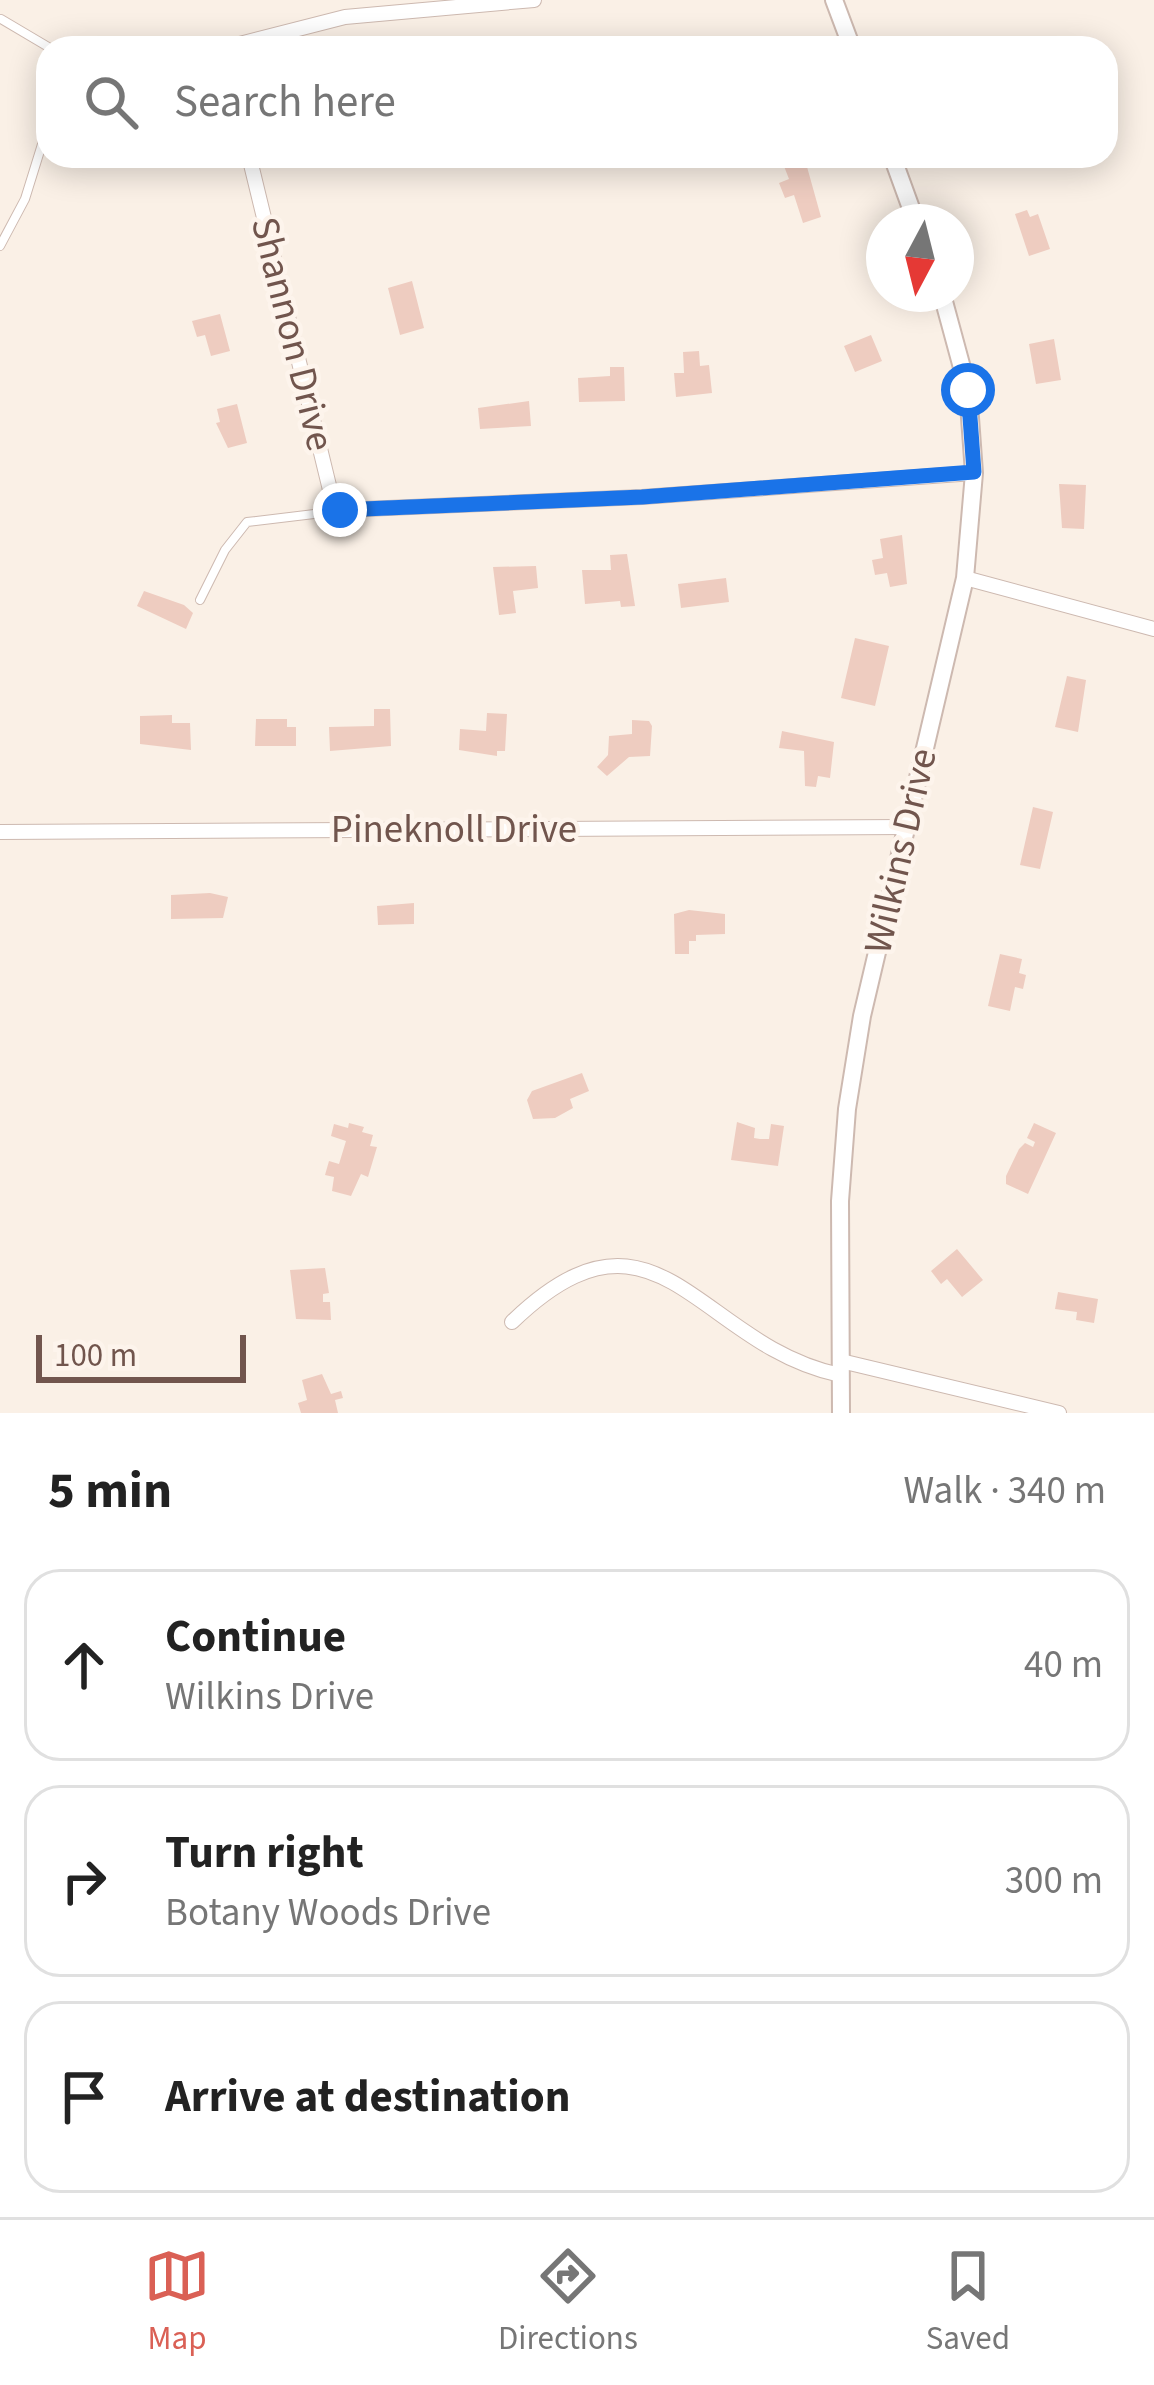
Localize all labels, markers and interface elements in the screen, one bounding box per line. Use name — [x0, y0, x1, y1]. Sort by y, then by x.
search box — [36, 36, 1118, 168]
icon: search — [78, 69, 144, 135]
text: Search here — [174, 70, 396, 134]
north arrow — [866, 204, 974, 312]
street label: Shannon Drive — [236, 211, 348, 457]
route start — [941, 363, 995, 417]
route end — [313, 483, 367, 537]
street label: Wilkins Drive — [850, 743, 952, 959]
street label: Pineknoll Drive — [331, 802, 577, 858]
scale bar — [36, 1329, 246, 1382]
text: 100 m — [54, 1332, 137, 1379]
text: 5 min — [48, 1455, 172, 1527]
text: Walk · 340 m — [903, 1463, 1106, 1519]
text: Continue — [165, 1605, 346, 1669]
icon: ahead — [51, 1632, 117, 1698]
text: 40 m — [1024, 1637, 1103, 1693]
text: Wilkins Drive — [165, 1669, 374, 1725]
text: Turn right — [165, 1821, 364, 1885]
icon: right — [51, 1848, 117, 1914]
text: 300 m — [1005, 1853, 1103, 1909]
text: Botany Woods Drive — [165, 1885, 491, 1941]
icon: arrive — [51, 2064, 117, 2130]
text: Arrive at destination — [165, 2065, 570, 2129]
tab: Map — [144, 2243, 210, 2362]
tab: Directions — [498, 2243, 638, 2362]
tab: Saved — [926, 2243, 1010, 2362]

